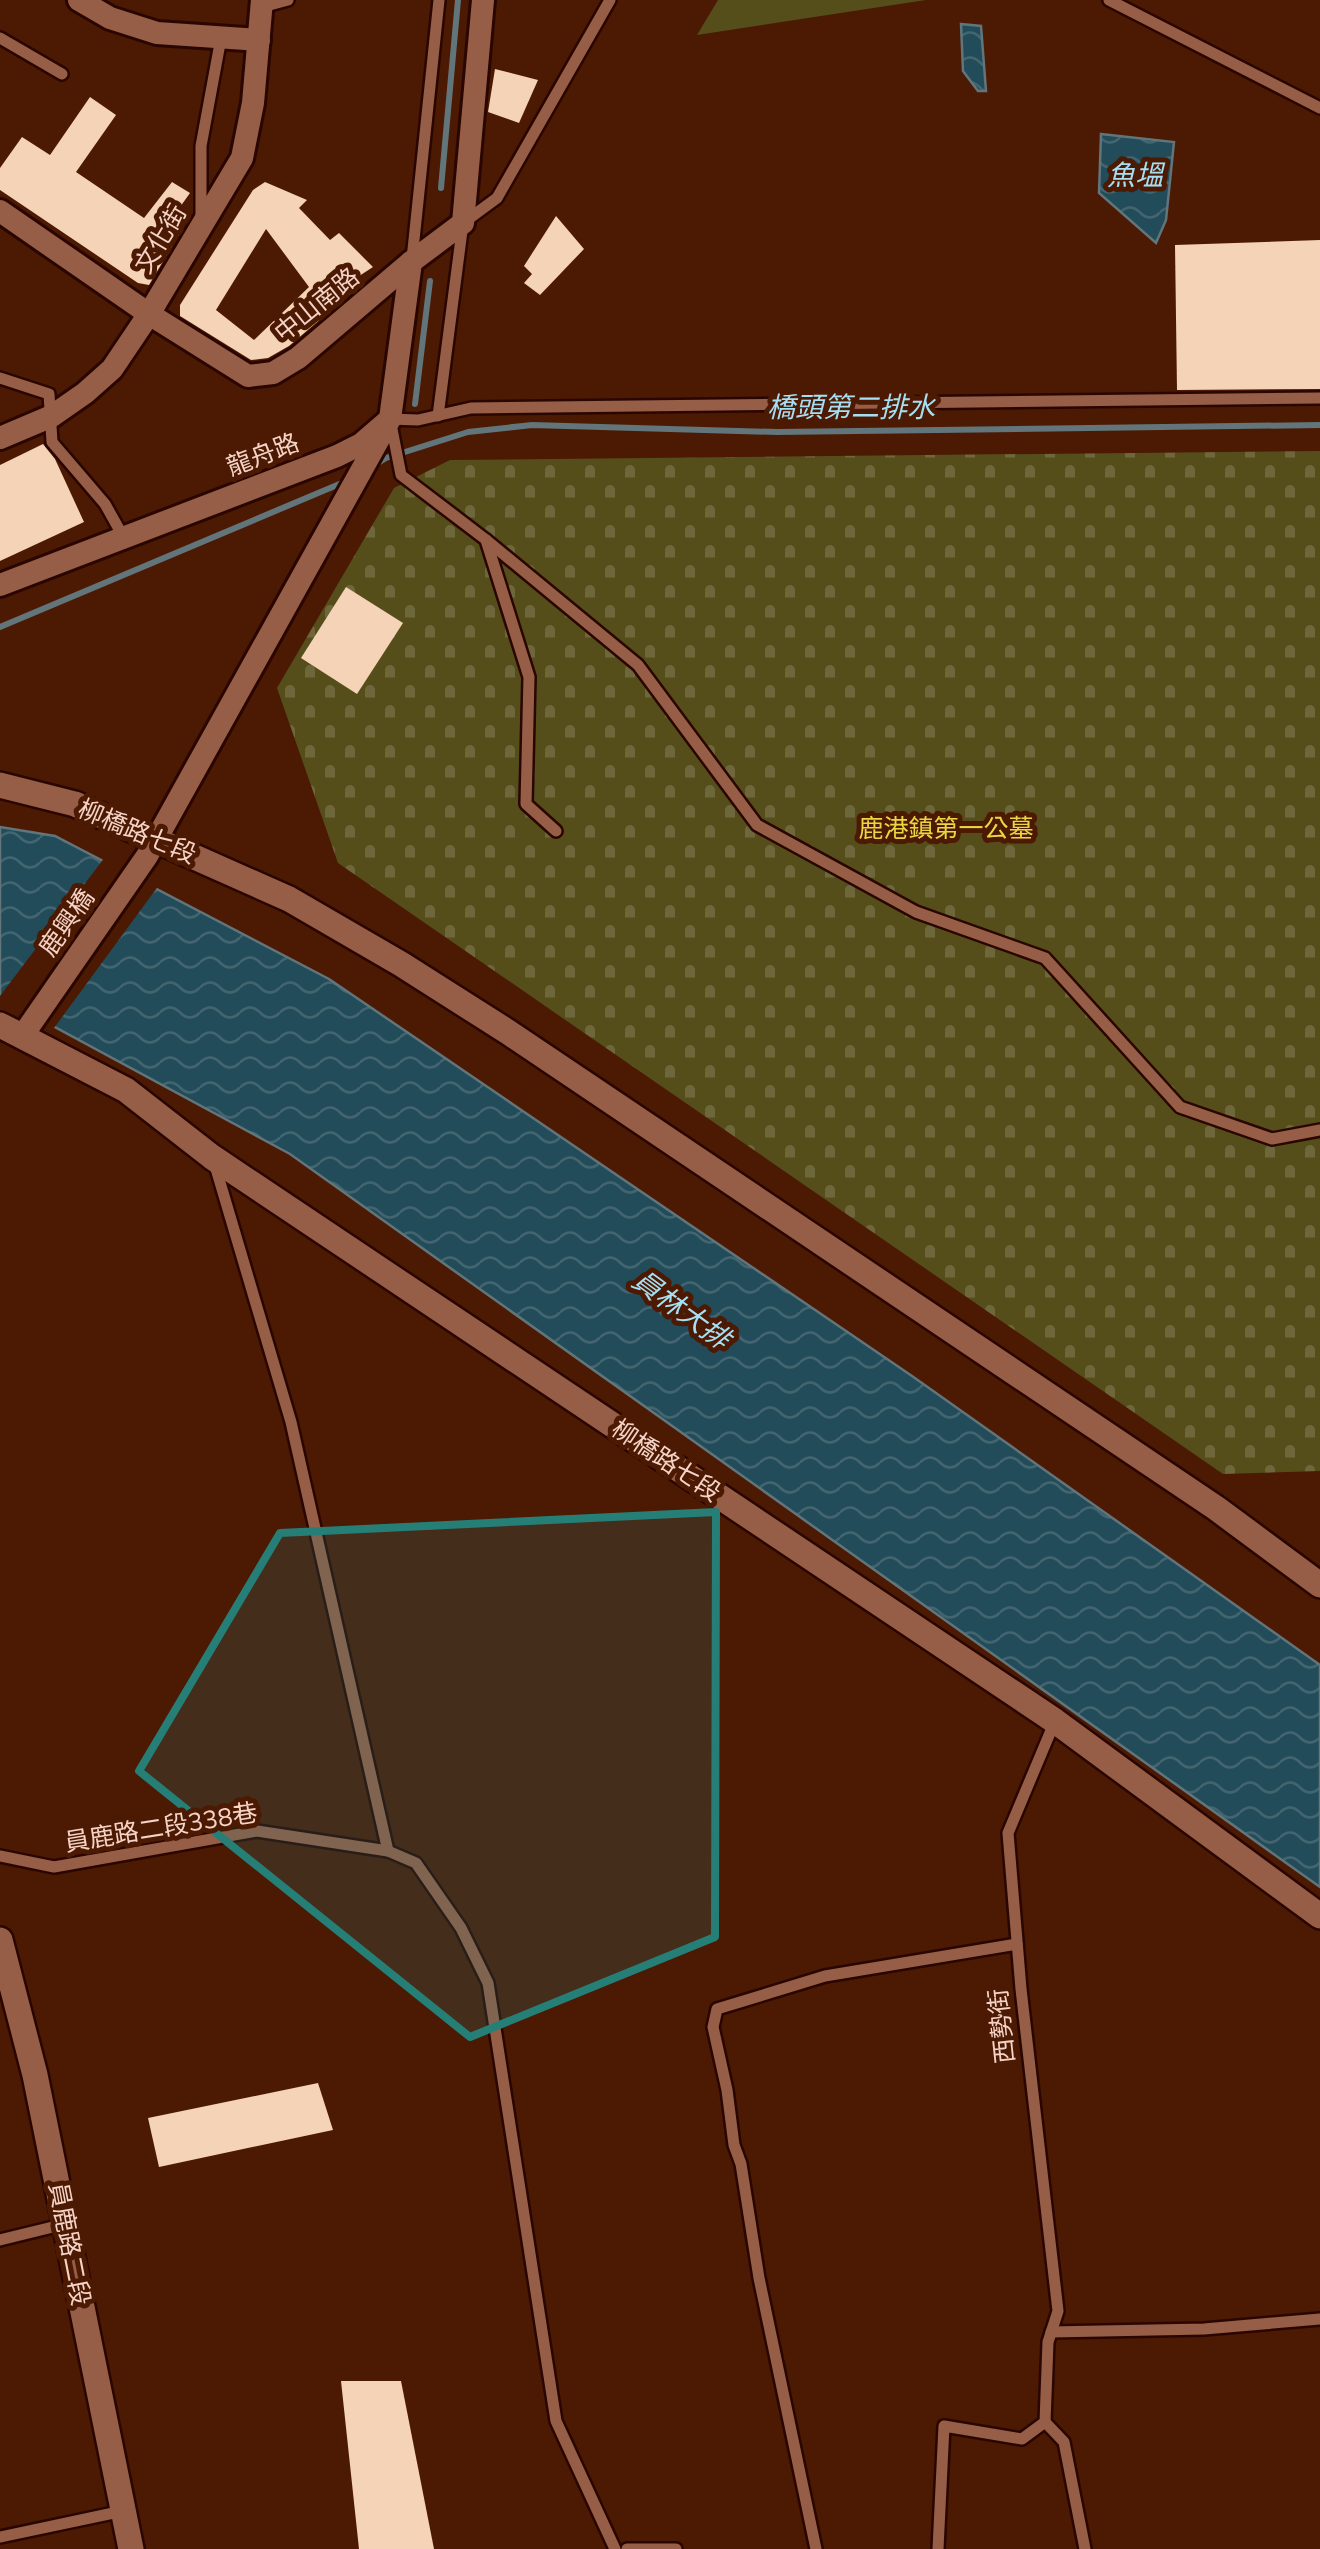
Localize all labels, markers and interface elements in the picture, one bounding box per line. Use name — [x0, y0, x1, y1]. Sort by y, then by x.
water label: 魚塭 — [1107, 157, 1166, 195]
street label: 文化街 — [127, 198, 195, 280]
street label: 中山南路 — [267, 260, 367, 350]
water label: 橋頭第二排水 — [767, 389, 937, 427]
street label: 龍舟路 — [222, 426, 304, 484]
street label: 柳橋路七段 — [73, 792, 201, 872]
park label: 鹿港鎮第一公墓 — [858, 812, 1034, 846]
street label: 鹿興橋 — [32, 883, 102, 963]
water label: 員林大排 — [625, 1262, 741, 1361]
street label: 柳橋路七段 — [605, 1412, 727, 1510]
street label: 員鹿路二段338巷 — [62, 1796, 260, 1860]
street label: 西勢街 — [981, 1987, 1023, 2065]
street label: 員鹿路二段 — [40, 2179, 98, 2309]

